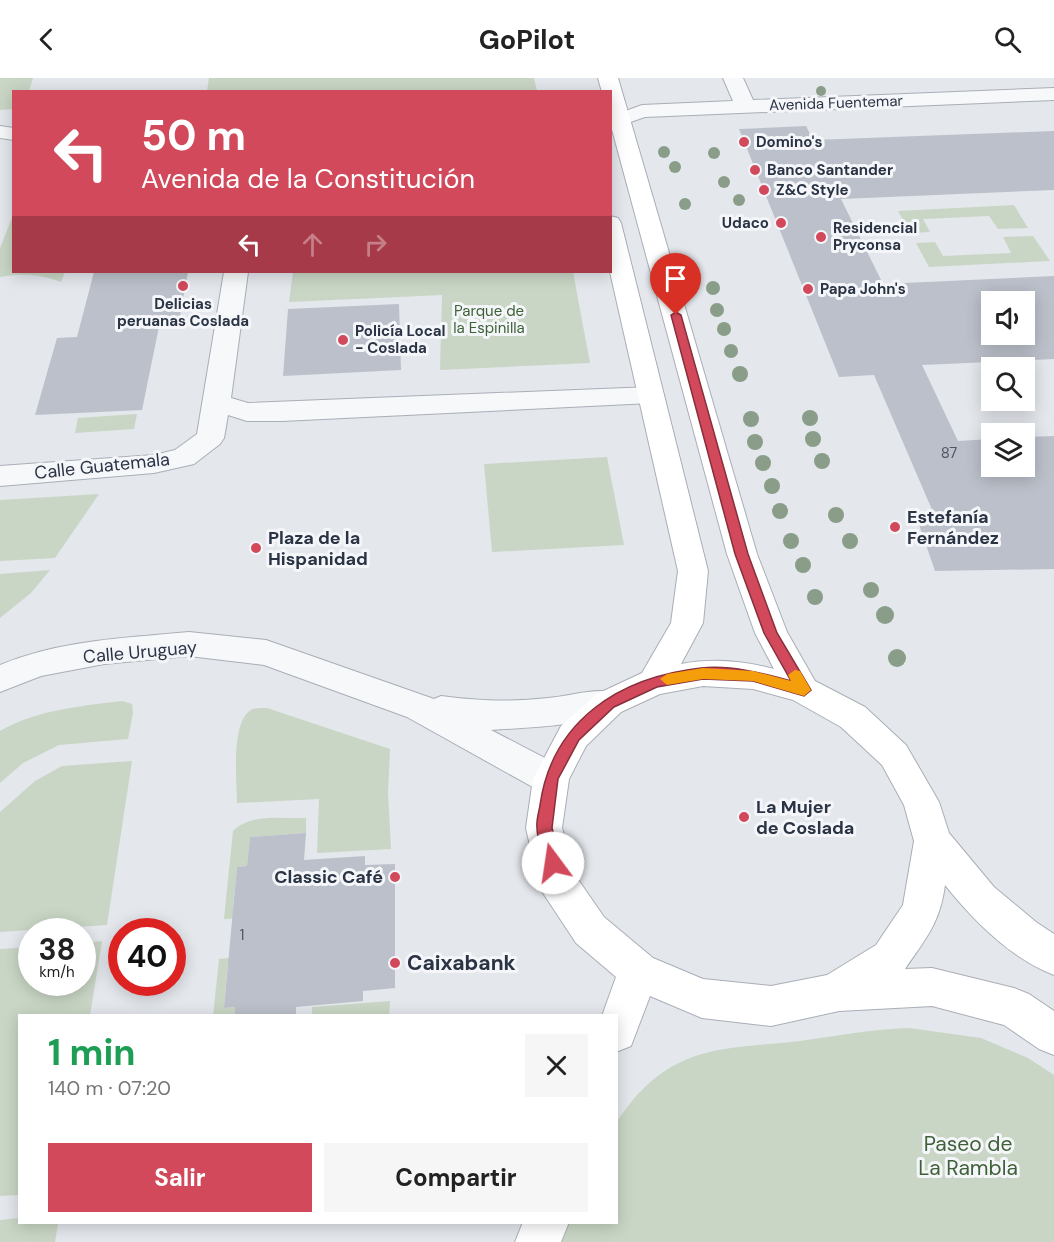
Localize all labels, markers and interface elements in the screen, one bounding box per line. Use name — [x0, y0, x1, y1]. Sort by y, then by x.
text: GoPilot — [479, 22, 575, 57]
icon: back — [30, 23, 63, 56]
icon: search — [991, 23, 1024, 56]
street label: Avenida Fuentemar — [769, 91, 904, 115]
text: 50 m — [141, 108, 246, 163]
icon: left — [42, 114, 120, 192]
place label: Domino's — [756, 132, 823, 152]
marker: Domino's — [737, 135, 751, 149]
place label: Banco Santander — [767, 160, 893, 180]
text: Avenida de la Constitución — [141, 161, 475, 196]
marker: Banco Santander — [748, 163, 762, 177]
place label: Z&C Style — [776, 180, 848, 200]
marker: Z&C Style — [757, 183, 771, 197]
place label: Udaco — [722, 213, 769, 233]
marker: Udaco — [774, 216, 788, 230]
place label: Residencial Pryconsa — [833, 218, 917, 255]
icon: left — [233, 228, 266, 261]
icon: ahead — [296, 228, 329, 261]
icon: right — [359, 228, 392, 261]
marker: Residencial Pryconsa — [814, 230, 828, 244]
pin — [650, 253, 701, 315]
icon: arrive — [659, 262, 692, 295]
marker: Delicias peruanas Coslada — [176, 279, 190, 293]
place label: Papa John's — [820, 279, 906, 299]
marker: Papa John's — [801, 282, 815, 296]
map controls — [981, 291, 1035, 477]
button: sound — [981, 291, 1035, 345]
place label: Delicias peruanas Coslada — [117, 294, 249, 331]
park label: Parque de la Espinilla — [453, 301, 525, 338]
place label: Policía Local - Coslada — [355, 321, 446, 358]
marker: Policía Local - Coslada — [336, 333, 350, 347]
button: search — [981, 357, 1035, 411]
button: layers — [981, 423, 1035, 477]
house number: 87 — [941, 443, 957, 463]
street label: Calle Guatemala — [33, 447, 171, 485]
place label: Estefanía Fernández — [907, 505, 999, 550]
marker: Estefanía Fernández — [888, 520, 902, 534]
place label: Plaza de la Hispanidad — [268, 526, 368, 571]
marker: Plaza de la Hispanidad — [249, 541, 263, 555]
street label: Calle Uruguay — [82, 635, 198, 669]
place label: La Mujer de Coslada — [756, 795, 854, 840]
marker: La Mujer de Coslada — [737, 810, 751, 824]
position arrow — [521, 831, 585, 895]
place label: Classic Café — [274, 865, 383, 889]
marker: Classic Café — [388, 870, 402, 884]
speed limit sign: 40 — [108, 918, 186, 996]
house number: 1 — [240, 925, 244, 945]
text: 38 — [38, 930, 76, 969]
place label: Caixabank — [407, 949, 516, 977]
marker: Caixabank — [388, 956, 402, 970]
text: km/h — [39, 962, 75, 982]
text: 1 min — [48, 1029, 136, 1076]
button: close — [525, 1034, 588, 1097]
text: 140 m · 07:20 — [48, 1075, 171, 1101]
park label: Paseo de La Rambla — [918, 1130, 1018, 1182]
button: Salir — [48, 1143, 312, 1212]
button: Compartir — [324, 1143, 588, 1212]

